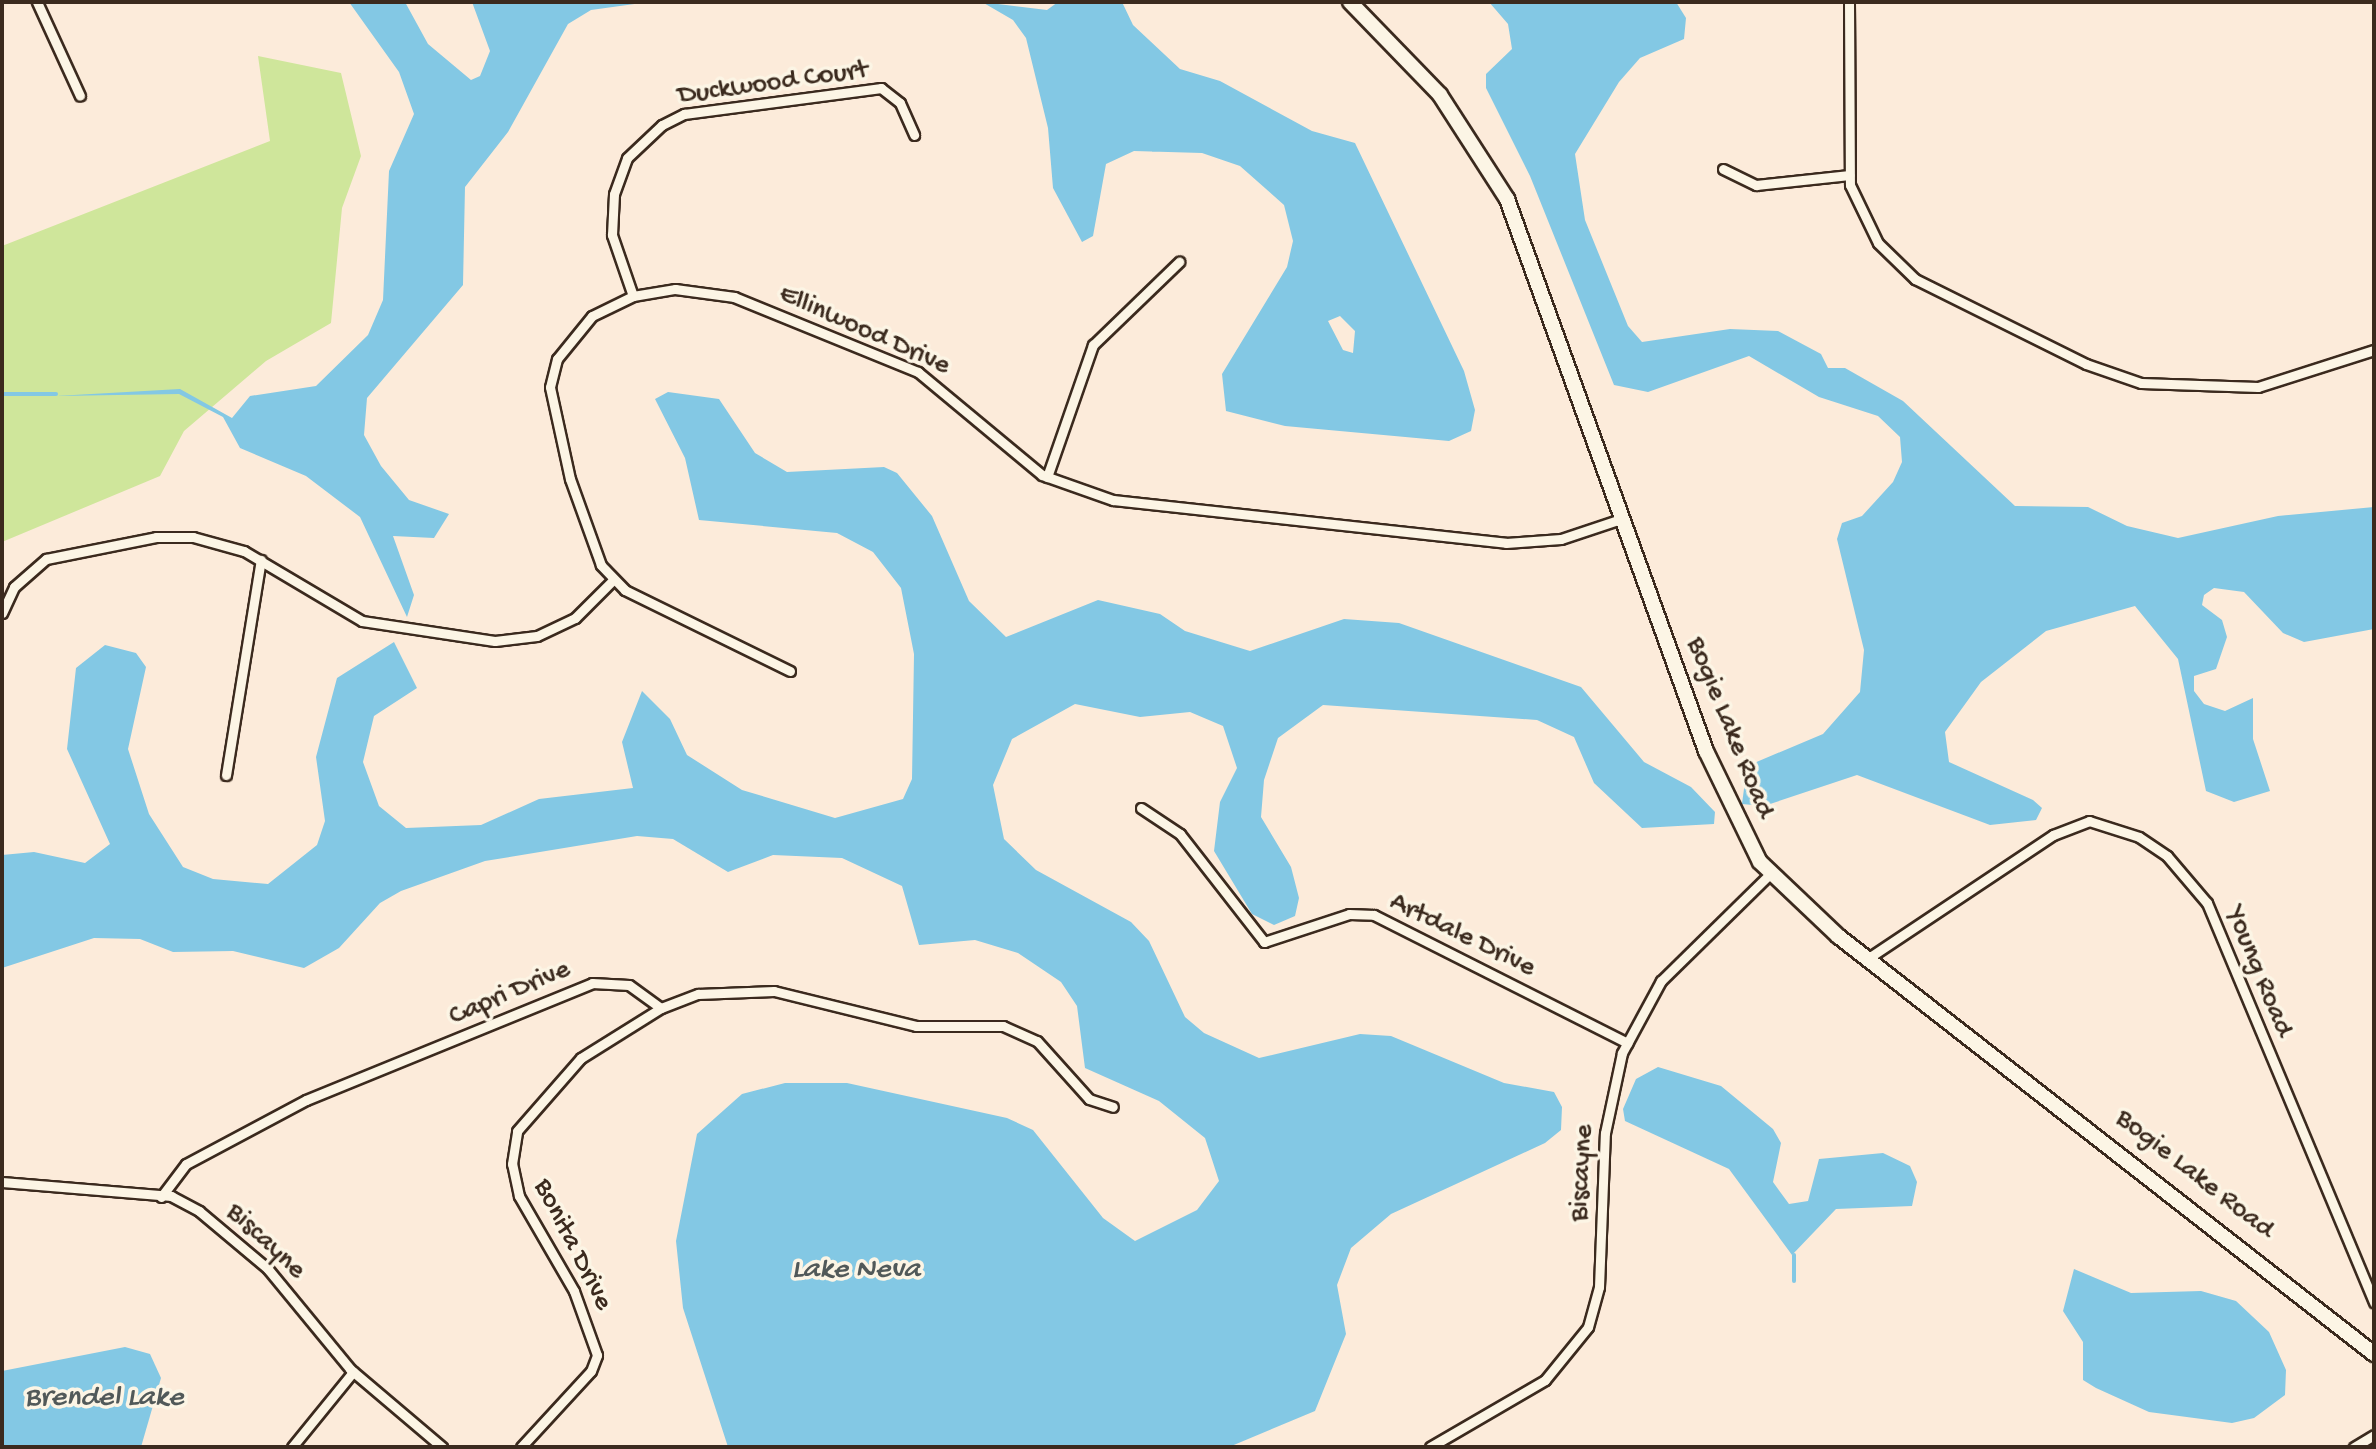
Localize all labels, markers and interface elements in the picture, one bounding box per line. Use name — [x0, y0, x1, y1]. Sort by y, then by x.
street label: Duckwood Court — [676, 54, 870, 114]
street label: Ellinwood Drive — [773, 278, 955, 384]
street label: Bogie Lake Road — [1677, 632, 1781, 824]
street label: Artdale Drive — [1384, 886, 1540, 986]
street label: Young Road — [2217, 902, 2299, 1042]
street label: Capri Drive — [444, 954, 576, 1034]
street label: Bogie Lake Road — [2108, 1103, 2280, 1247]
street label: Biscayne — [1564, 1124, 1602, 1222]
street label: Bonita Drive — [525, 1174, 619, 1316]
street label: Biscayne — [218, 1197, 312, 1287]
water label: Lake Neva — [792, 1253, 920, 1289]
water label: Brendel Lake — [25, 1381, 183, 1417]

